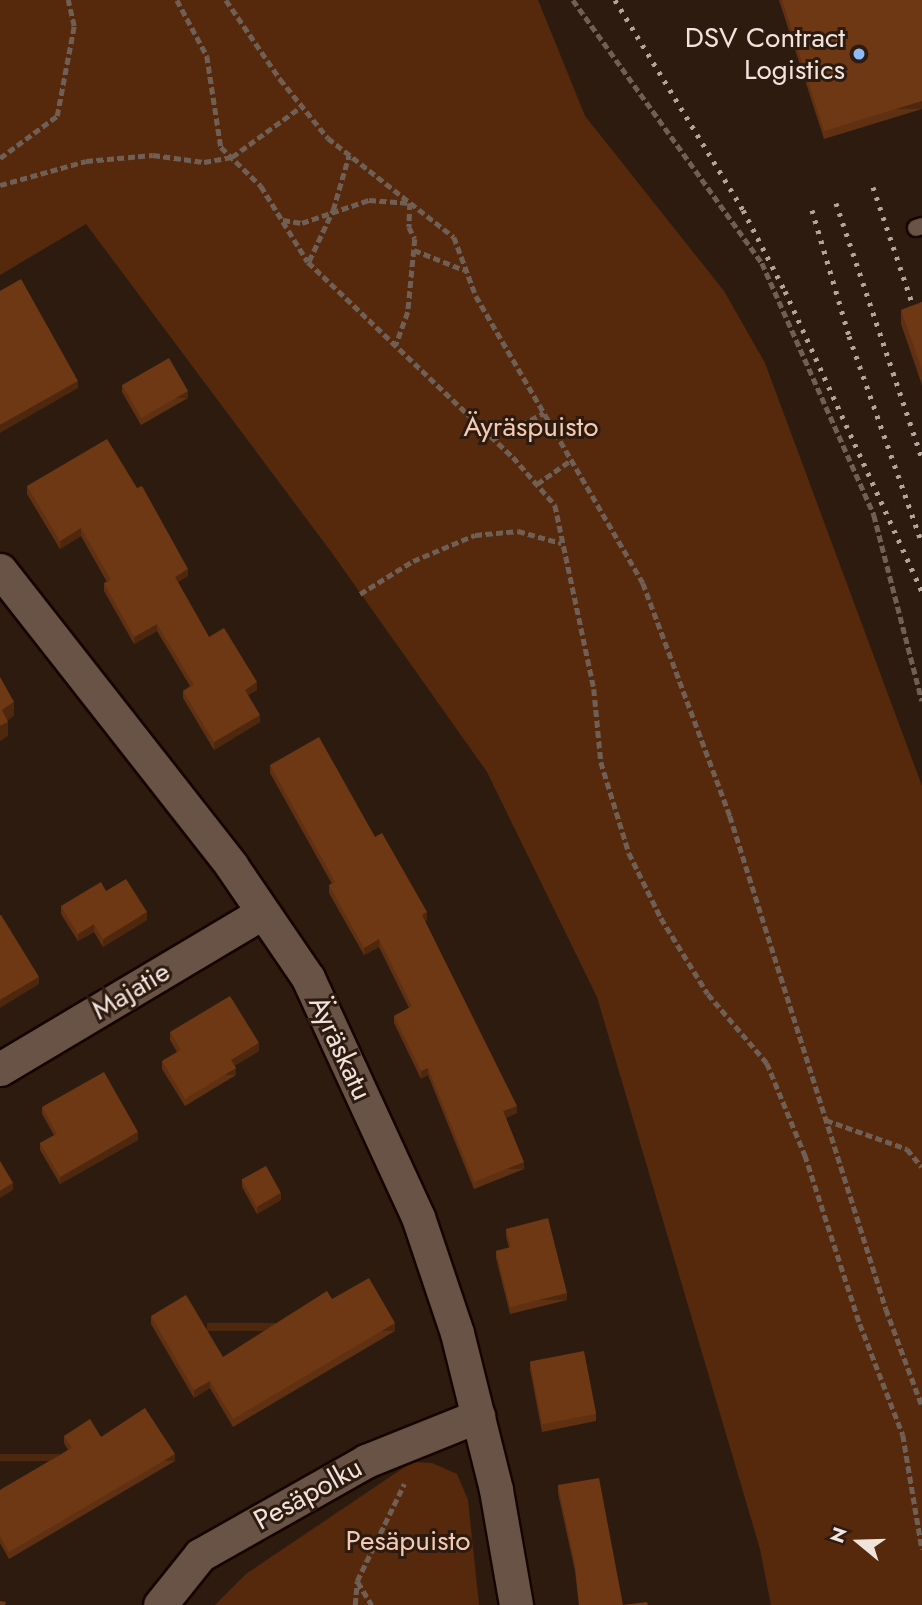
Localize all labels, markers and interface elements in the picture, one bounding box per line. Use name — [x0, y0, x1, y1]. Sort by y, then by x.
place label: DSV Contract Logistics — [685, 21, 845, 87]
marker: DSV Contract Logistics — [851, 46, 867, 62]
park label: Äyräspuisto — [463, 410, 599, 444]
street label: Majatie — [86, 955, 176, 1027]
street label: Äyräskatu — [301, 991, 379, 1105]
street label: Pesäpolku — [248, 1451, 368, 1537]
north arrow — [824, 1507, 894, 1577]
text: N — [823, 1523, 854, 1547]
park label: Pesäpuisto — [345, 1524, 471, 1558]

